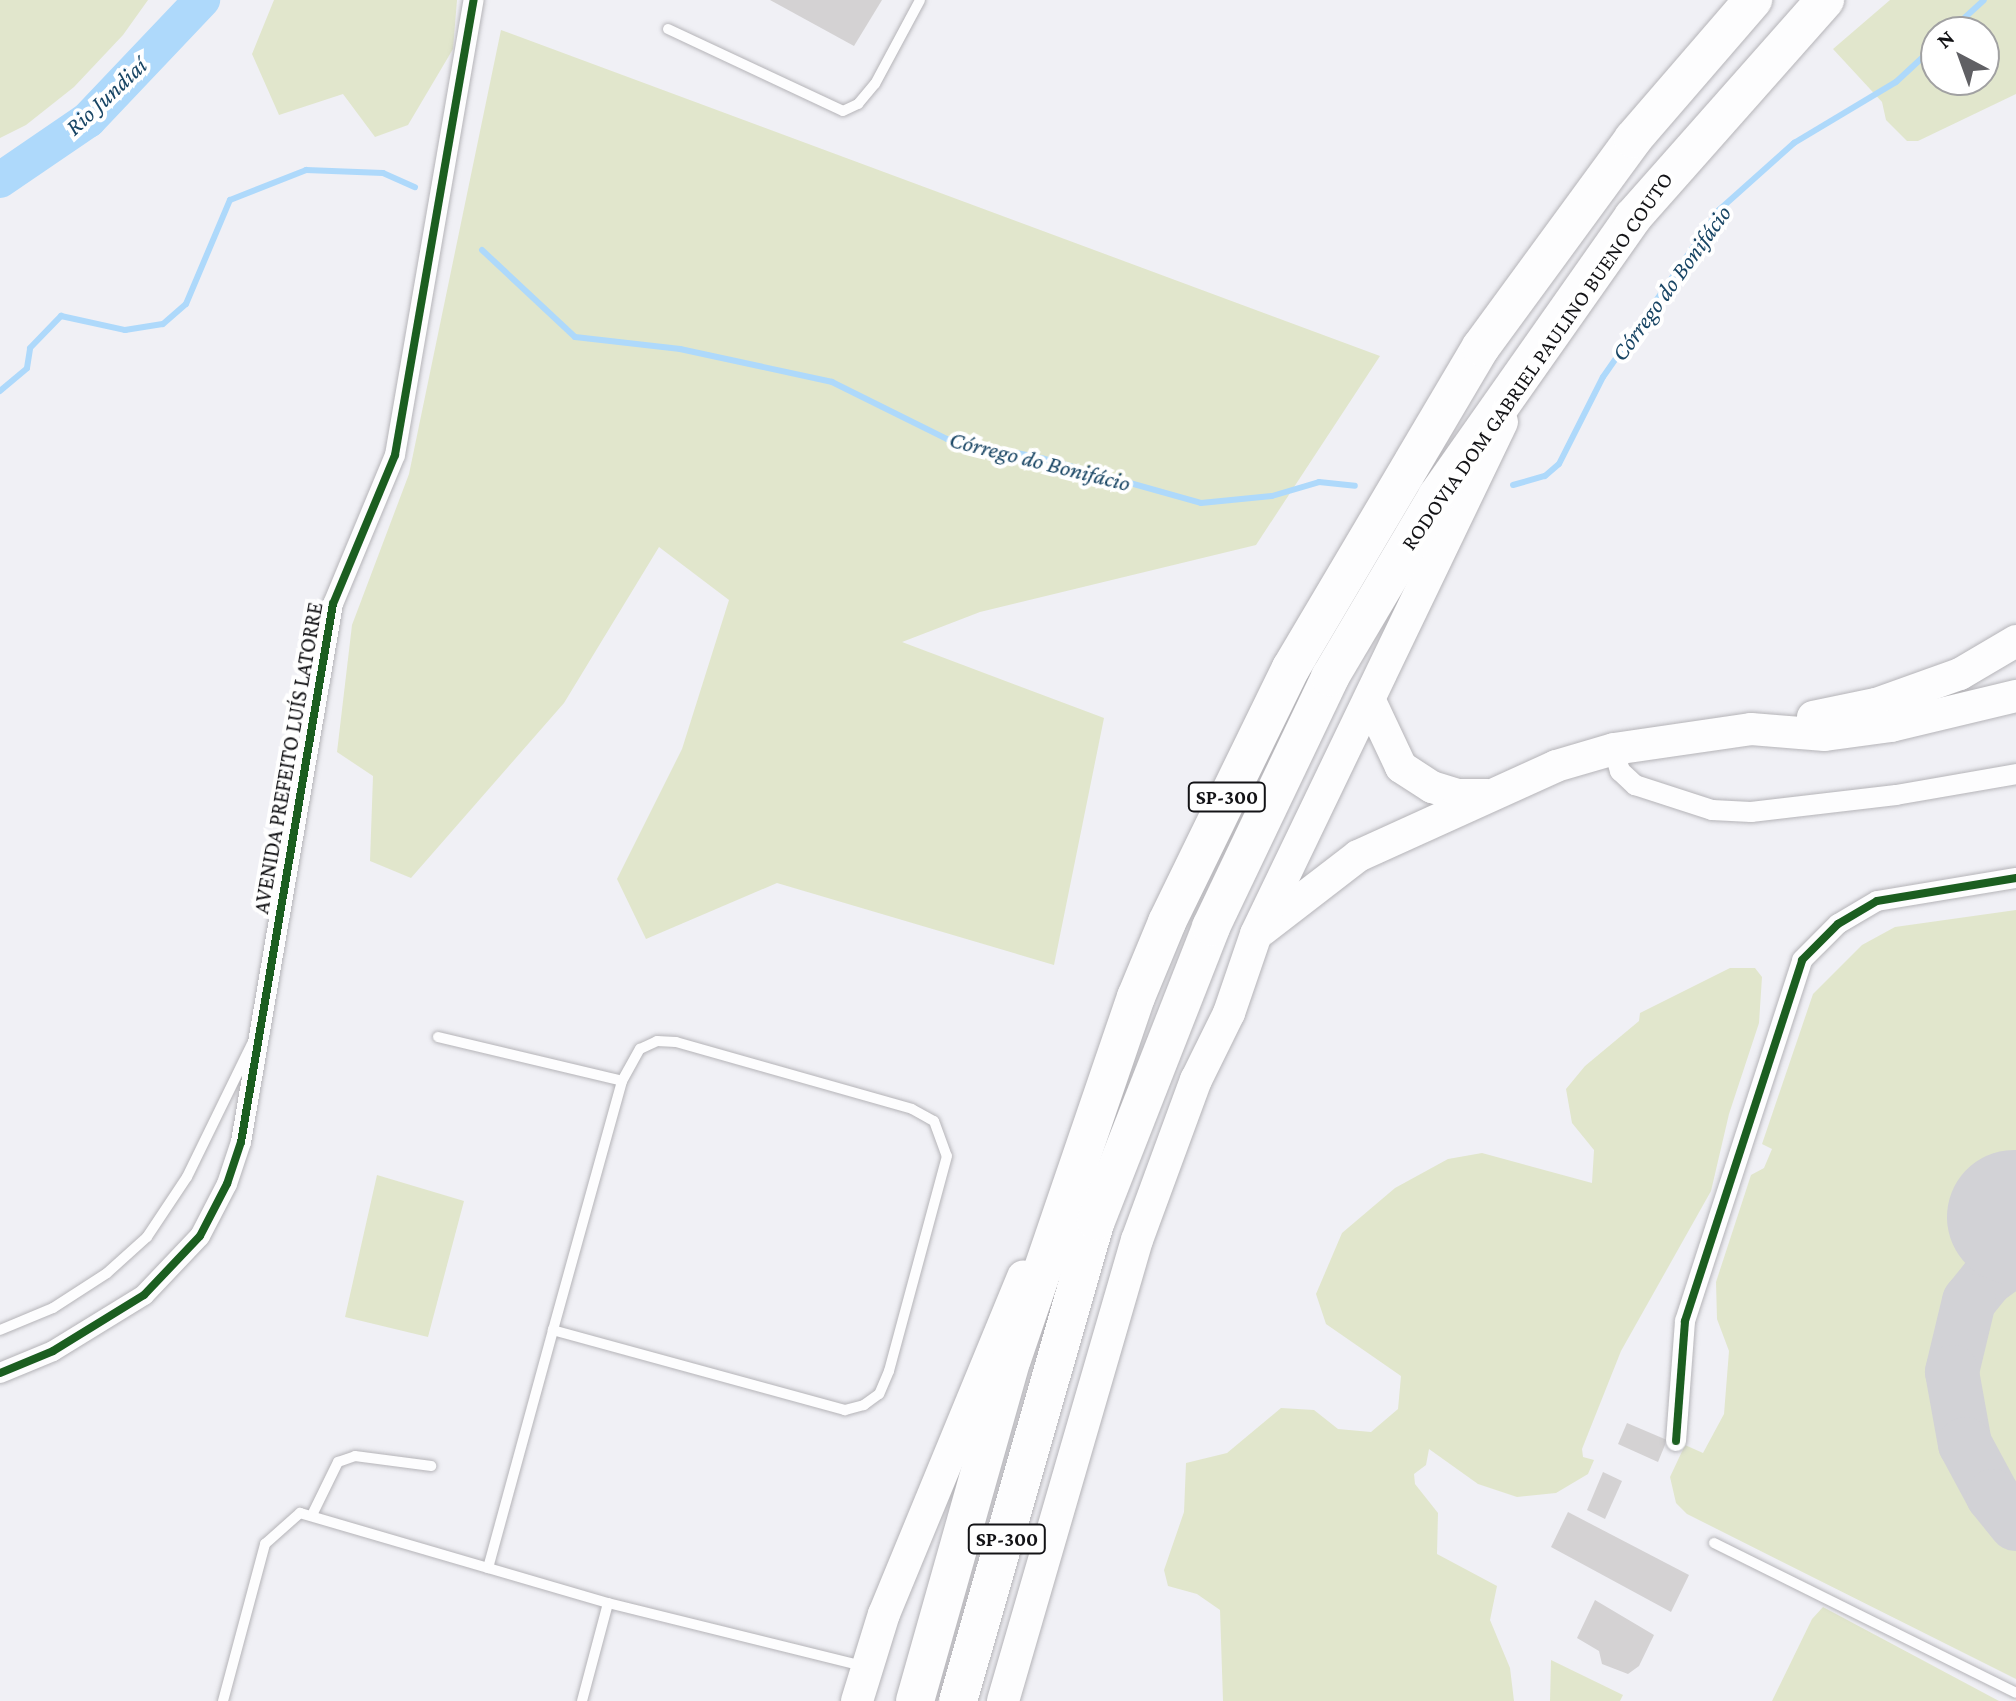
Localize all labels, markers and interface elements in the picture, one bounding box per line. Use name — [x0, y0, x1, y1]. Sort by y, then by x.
north arrow — [1920, 16, 2000, 96]
text: N — [1931, 25, 1959, 53]
water label: Rio Jundiaí — [59, 51, 153, 141]
street label: RODOVIA DOM GABRIEL PAULINO BUENO COUTO — [1396, 167, 1678, 555]
water label: Córrego do Bonifácio — [1605, 200, 1737, 366]
water label: Córrego do Bonifácio — [947, 425, 1133, 497]
street label: AVENIDA PREFEITO LUÍS LATORRE — [248, 600, 328, 916]
road number: SP-300 — [1187, 781, 1267, 813]
road number: SP-300 — [967, 1523, 1047, 1555]

